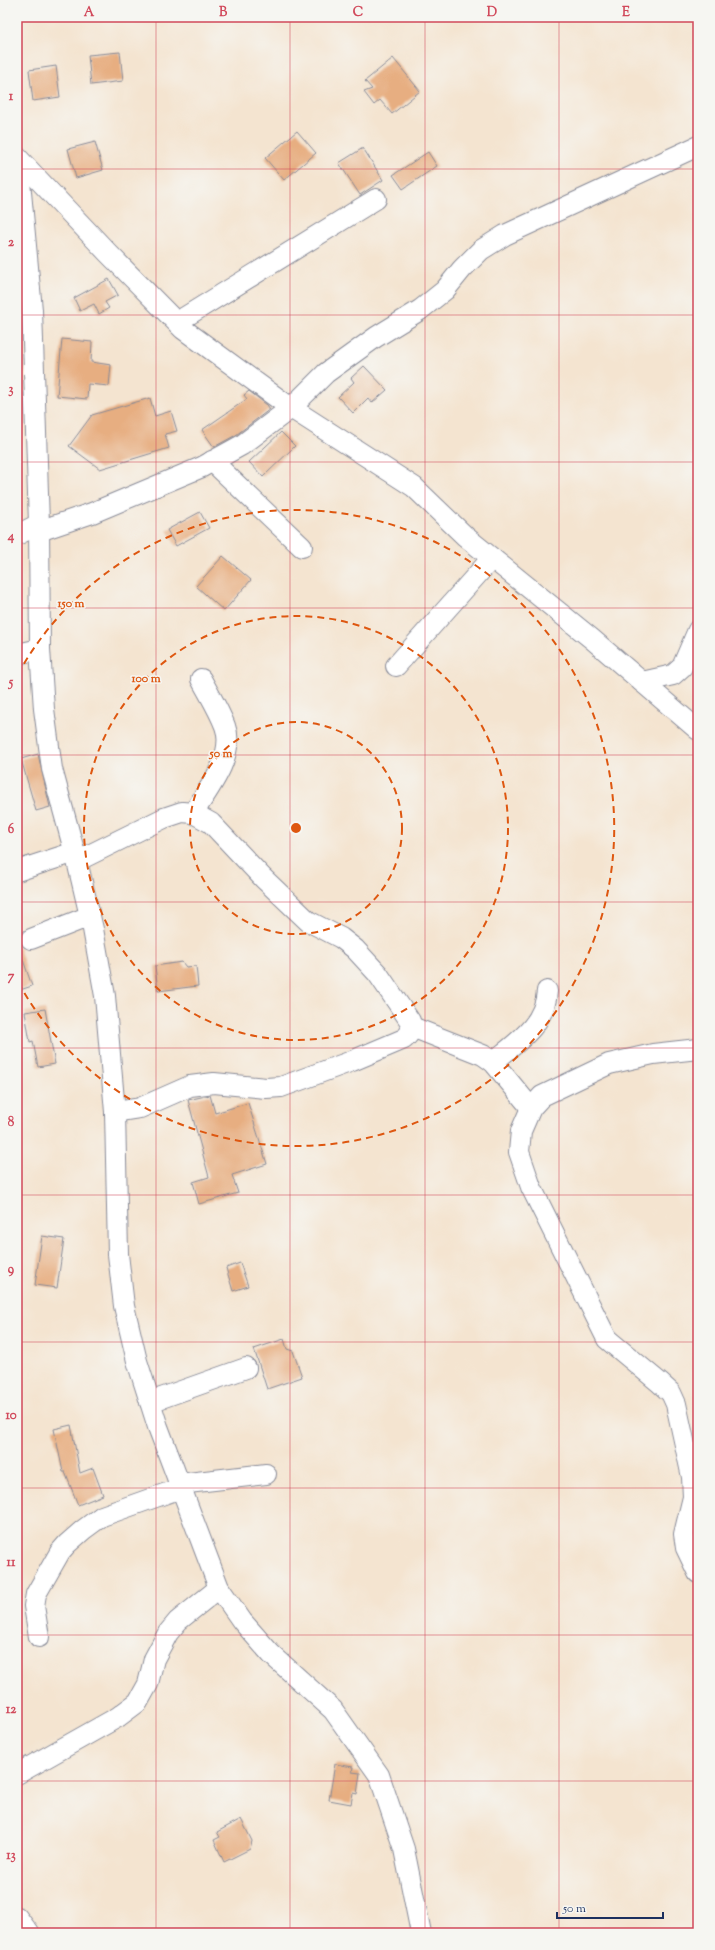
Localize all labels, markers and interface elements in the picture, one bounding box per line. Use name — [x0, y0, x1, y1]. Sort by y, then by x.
text: A — [84, 4, 95, 22]
text: B — [219, 4, 228, 22]
text: C — [353, 4, 363, 22]
text: D — [487, 4, 497, 22]
text: E — [622, 4, 630, 22]
text: 1 — [9, 88, 14, 106]
text: 2 — [8, 234, 15, 252]
text: 3 — [8, 381, 14, 399]
text: 4 — [7, 528, 15, 546]
text: 150 m — [56, 595, 85, 613]
text: 100 m — [130, 670, 161, 688]
text: 5 — [8, 674, 14, 692]
text: 50 m — [209, 745, 233, 763]
text: 6 — [8, 821, 15, 839]
centre of rings — [289, 821, 303, 835]
text: 7 — [8, 968, 15, 986]
text: 8 — [8, 1114, 15, 1132]
text: 9 — [8, 1261, 15, 1279]
text: 10 — [5, 1407, 17, 1425]
text: 11 — [7, 1554, 16, 1572]
text: 12 — [6, 1701, 17, 1719]
text: 13 — [6, 1847, 16, 1865]
scale bar — [557, 1894, 663, 1920]
text: 50 m — [562, 1900, 586, 1918]

